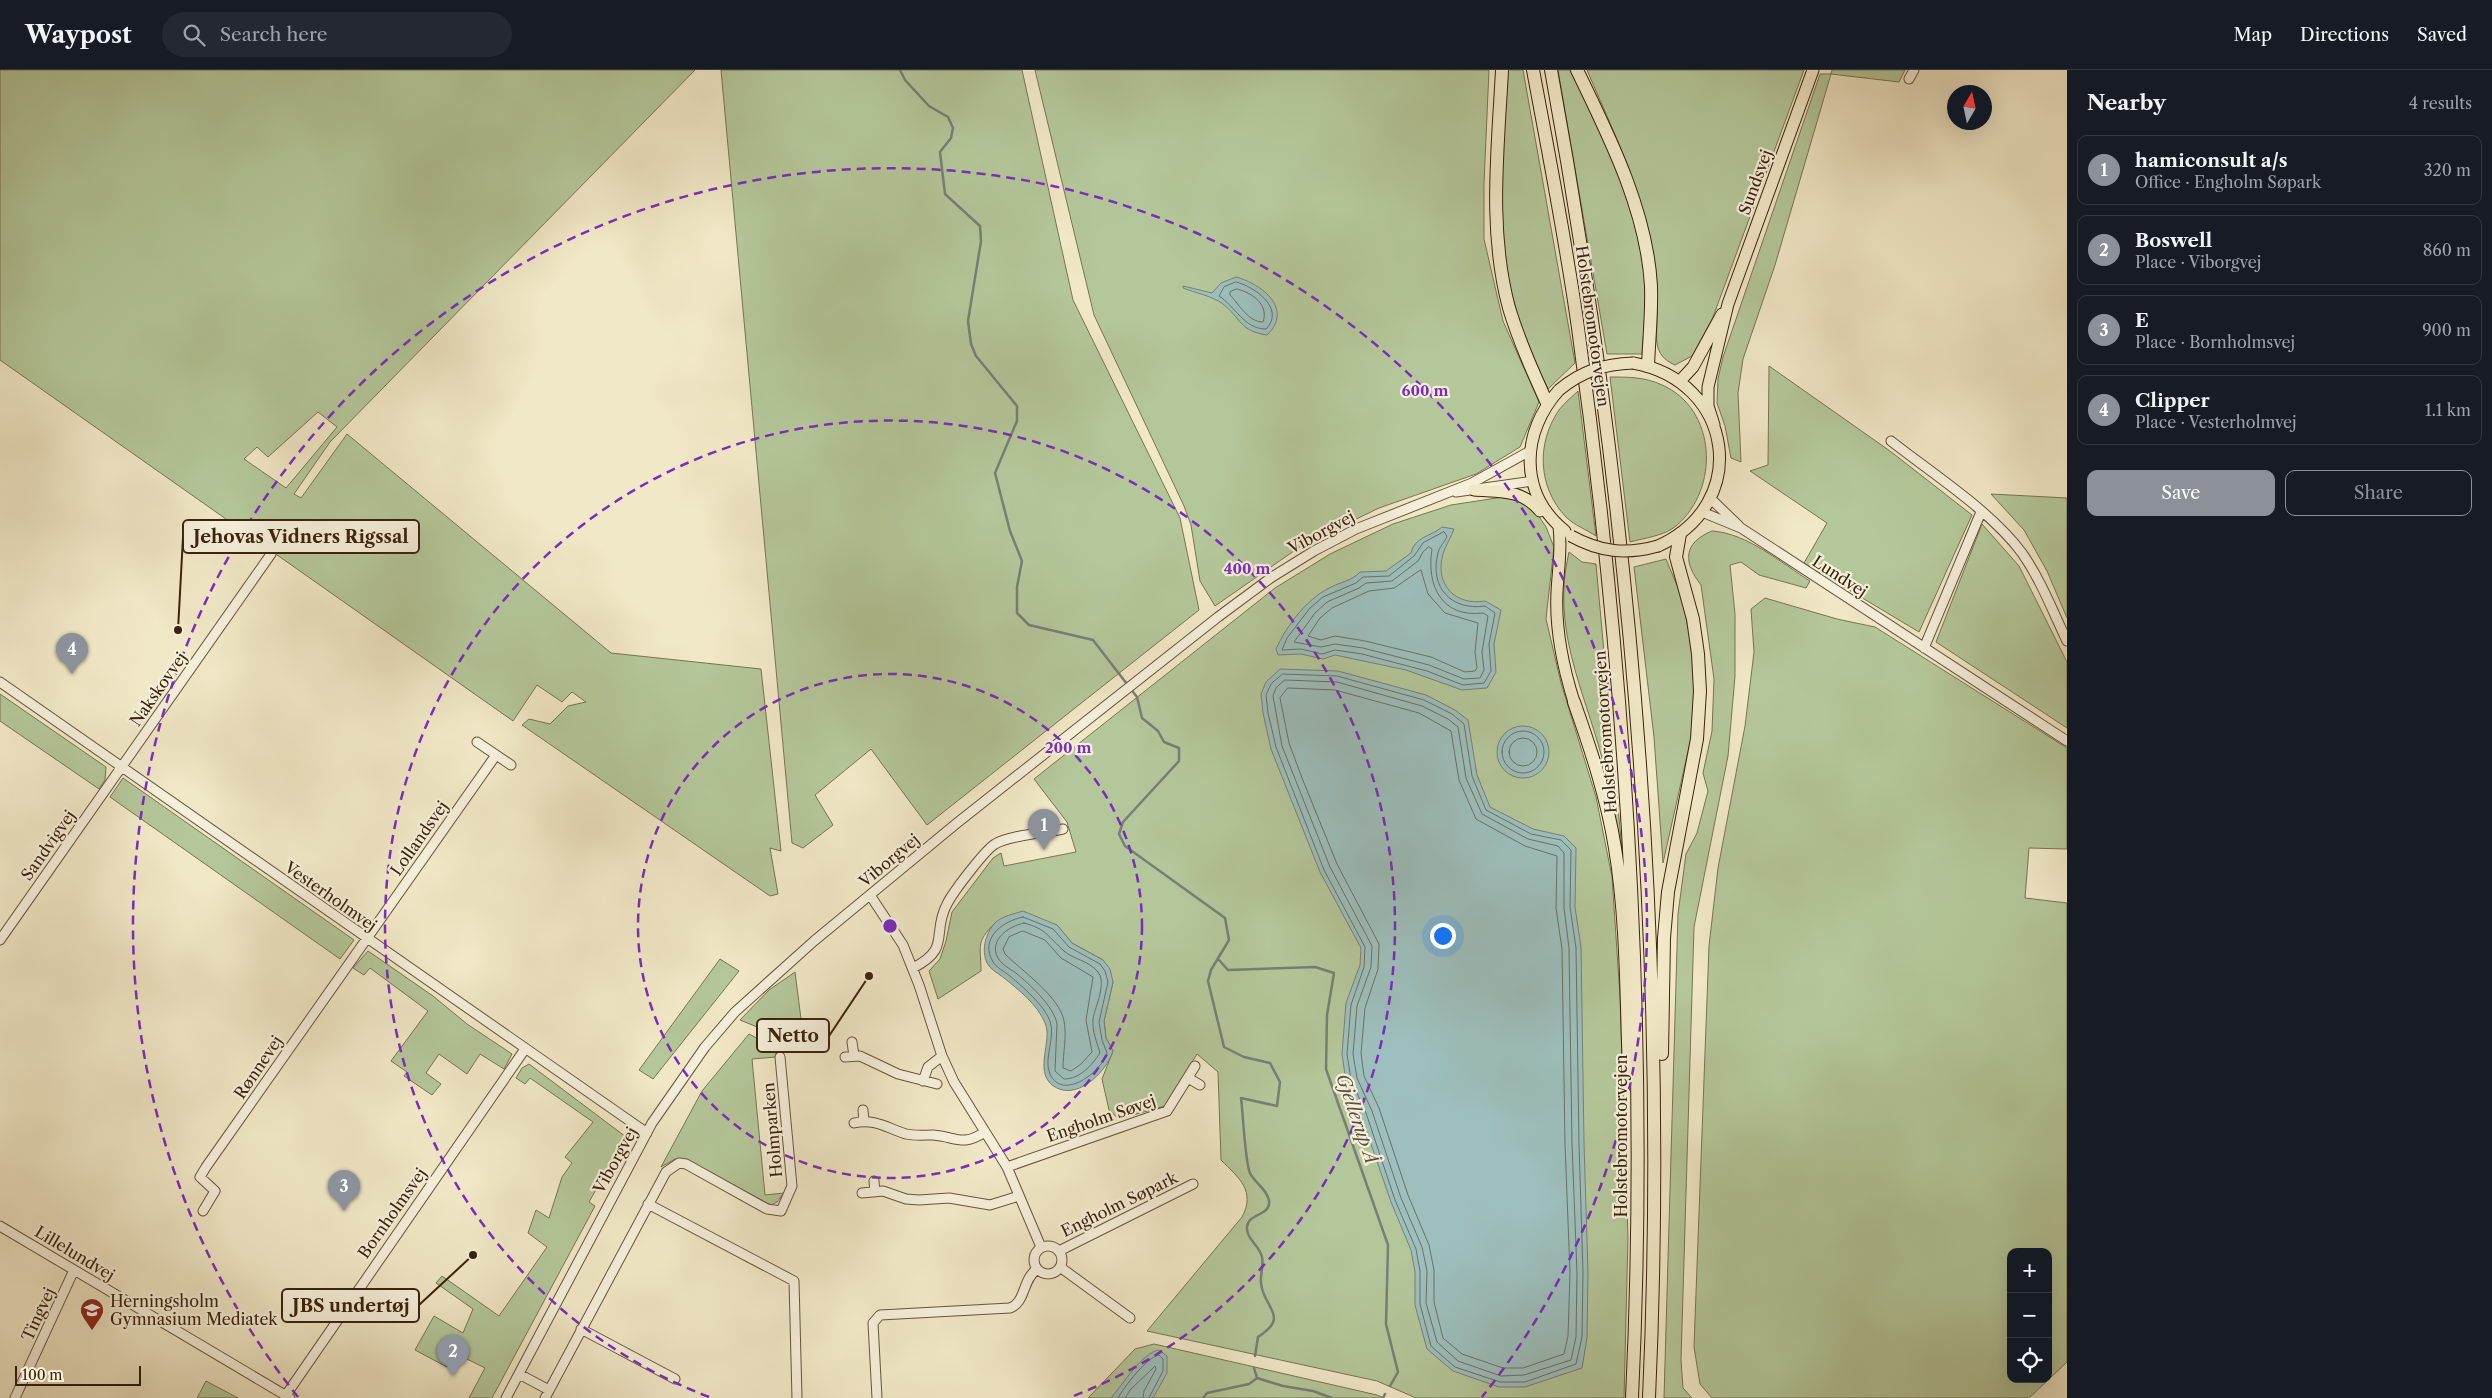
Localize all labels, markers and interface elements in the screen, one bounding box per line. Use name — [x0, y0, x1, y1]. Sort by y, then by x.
search box — [162, 12, 512, 57]
text: Waypost — [25, 20, 132, 49]
icon: search — [180, 21, 208, 49]
text: Search here — [220, 23, 327, 46]
text: Map — [2233, 24, 2272, 46]
text: Directions — [2300, 24, 2389, 46]
text: Saved — [2417, 24, 2467, 46]
north arrow — [1947, 85, 1992, 130]
text: Nearby — [2087, 90, 2166, 115]
text: 4 results — [2409, 93, 2472, 113]
street label: Sundsvej — [1734, 147, 1776, 217]
text: hamiconsult a/s — [2135, 149, 2287, 172]
text: 1 — [2100, 160, 2108, 180]
text: 320 m — [2424, 160, 2471, 180]
text: Office · Engholm Søpark — [2135, 172, 2321, 192]
text: Boswell — [2135, 229, 2212, 252]
text: 2 — [2099, 240, 2109, 260]
text: 860 m — [2423, 240, 2471, 260]
street label: Holstebromotorvejen — [1572, 244, 1614, 408]
text: Place · Viborgvej — [2135, 252, 2261, 272]
text: E — [2135, 309, 2149, 332]
text: 3 — [2099, 320, 2109, 340]
text: 900 m — [2422, 320, 2471, 340]
text: Place · Bornholmsvej — [2135, 332, 2295, 352]
text: 600 m — [1402, 381, 1448, 400]
text: Clipper — [2135, 389, 2210, 412]
text: 4 — [2099, 400, 2109, 420]
text: 1.1 km — [2425, 400, 2471, 420]
text: Place · Vesterholmvej — [2135, 412, 2297, 432]
button: Save — [2087, 470, 2275, 516]
button: Share — [2285, 470, 2472, 516]
street label: Viborgvej — [1283, 506, 1358, 558]
callout: Jehovas Vidners Rigssal — [183, 520, 419, 553]
text: Jehovas Vidners Rigssal — [190, 526, 409, 548]
street label: Lundvej — [1809, 551, 1871, 601]
text: 400 m — [1224, 559, 1270, 578]
pin: 4 — [56, 633, 88, 674]
street label: Nakskovvej — [125, 648, 191, 730]
street label: Holstebromotorvejen — [1589, 650, 1621, 814]
text: 200 m — [1045, 738, 1091, 757]
street label: Lollandsvej — [386, 797, 452, 879]
street label: Sandvigvej — [17, 806, 79, 884]
pin: 1 — [1028, 809, 1060, 850]
street label: Viborgvej — [854, 829, 923, 892]
street label: Vesterholmvej — [280, 856, 381, 935]
centre of rings — [881, 917, 899, 935]
your location — [1430, 923, 1456, 949]
callout: Netto — [757, 1019, 829, 1052]
text: Netto — [767, 1025, 819, 1047]
street label: Rønnevej — [230, 1032, 286, 1102]
street label: Holstebromotorvejen — [1611, 1055, 1631, 1217]
water label: Gjellerup Å — [1331, 1070, 1384, 1167]
street label: Holmparken — [758, 1082, 786, 1178]
street label: Engholm Søvej — [1044, 1090, 1158, 1146]
street label: Viborgvej — [588, 1123, 641, 1198]
street label: Bornholmsvej — [353, 1164, 431, 1262]
street label: Engholm Søpark — [1057, 1167, 1181, 1241]
pin: 3 — [328, 1170, 360, 1211]
street label: Lillelundvej — [31, 1221, 119, 1285]
map controls — [2007, 1248, 2052, 1383]
button: + — [2007, 1248, 2052, 1293]
street label: Tingvej — [17, 1284, 59, 1344]
callout: JBS undertøj — [282, 1289, 419, 1322]
place label: Herningsholm Gymnasium Mediatek — [110, 1291, 278, 1329]
button: − — [2007, 1293, 2052, 1338]
text: JBS undertøj — [289, 1295, 410, 1317]
school or university icon: Herningsholm Gymnasium Mediatek — [79, 1297, 105, 1331]
pin: 2 — [437, 1335, 469, 1376]
button: locate — [2007, 1338, 2052, 1383]
scale bar — [15, 1363, 141, 1386]
text: 100 m — [22, 1366, 62, 1384]

